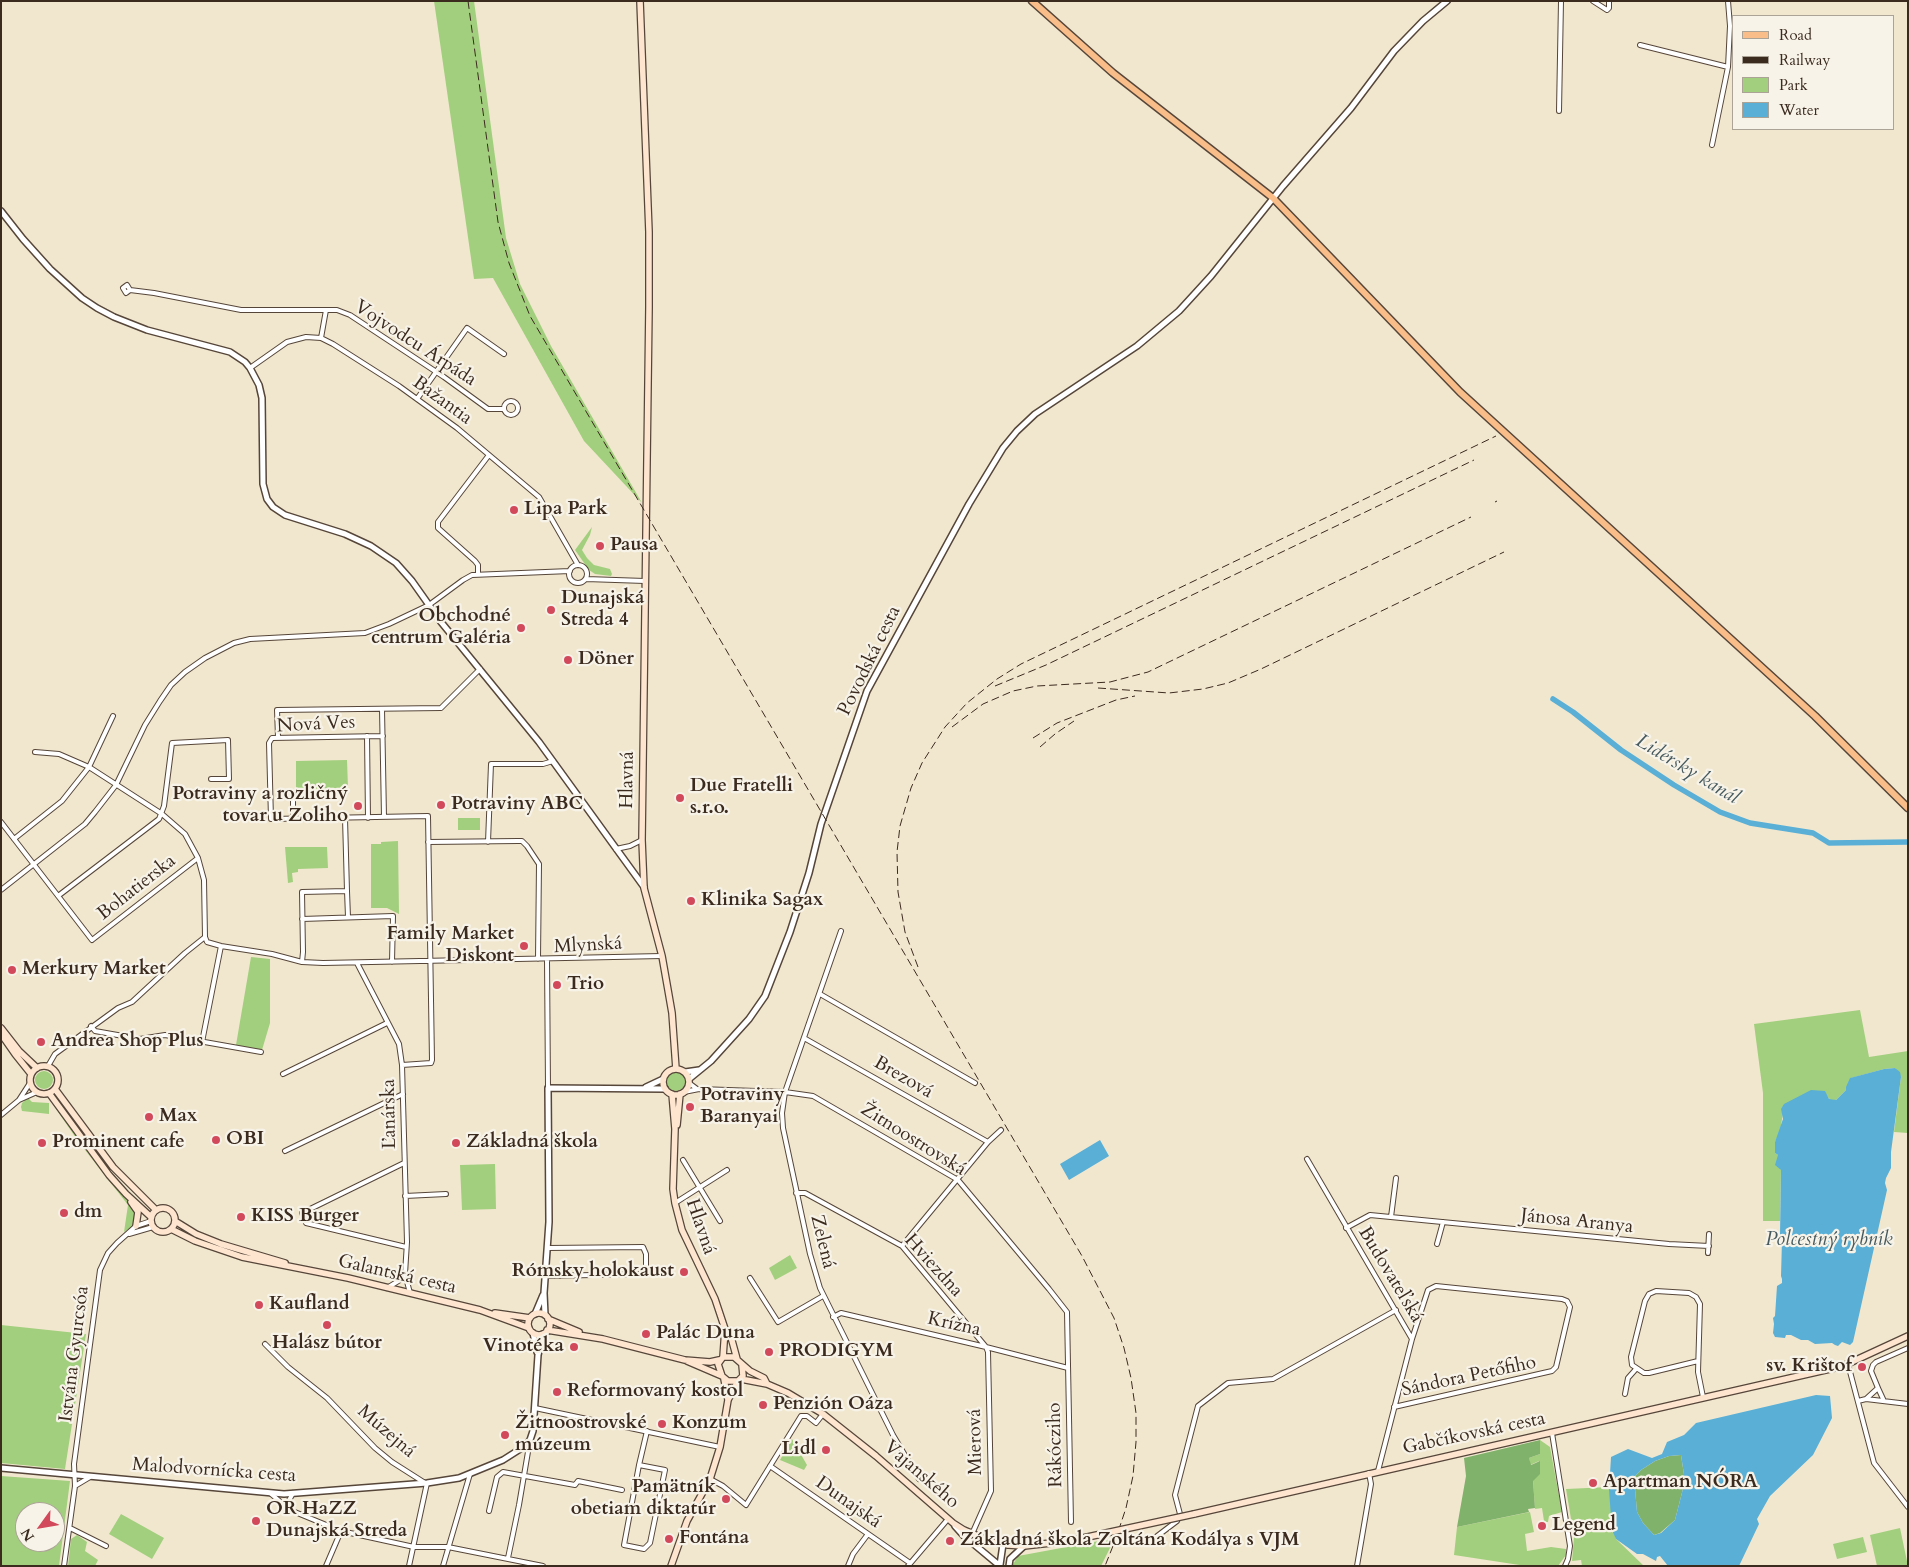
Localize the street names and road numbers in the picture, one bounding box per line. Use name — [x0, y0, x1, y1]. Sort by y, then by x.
street label: Vojvodcu Árpáda — [350, 296, 480, 392]
street label: Bažantia — [408, 372, 476, 430]
street label: Povodská cesta — [834, 602, 906, 720]
street label: Nová Ves — [276, 712, 356, 738]
street label: Hlavná — [616, 751, 640, 809]
street label: Bohatierska — [93, 850, 181, 926]
street label: Mlynská — [553, 933, 623, 959]
street label: Brezová — [869, 1052, 937, 1104]
street label: Ľanárska — [378, 1079, 402, 1149]
street label: Žitnoostrovská — [856, 1099, 970, 1181]
street label: Hlavná — [680, 1196, 720, 1258]
street label: Jánosa Aranya — [1520, 1205, 1634, 1239]
street label: Zelená — [804, 1213, 840, 1271]
street label: Budovateľská — [1352, 1223, 1428, 1327]
street label: Hviezdna — [899, 1230, 967, 1302]
street label: Galantská cesta — [336, 1250, 458, 1300]
street label: Istvána Gyurcsóa — [55, 1285, 95, 1423]
street label: Krížna — [925, 1308, 983, 1342]
street label: Sándora Petőfiho — [1400, 1352, 1538, 1402]
street label: Múzejná — [352, 1401, 420, 1463]
street label: Rákócziho — [1044, 1402, 1068, 1488]
street label: Mierová — [964, 1408, 988, 1476]
street label: Gabčíkovská cesta — [1401, 1408, 1547, 1460]
street label: Vajanského — [879, 1436, 963, 1514]
street label: Malodvornícka cesta — [131, 1454, 297, 1488]
street label: Dunajská — [811, 1472, 885, 1534]

